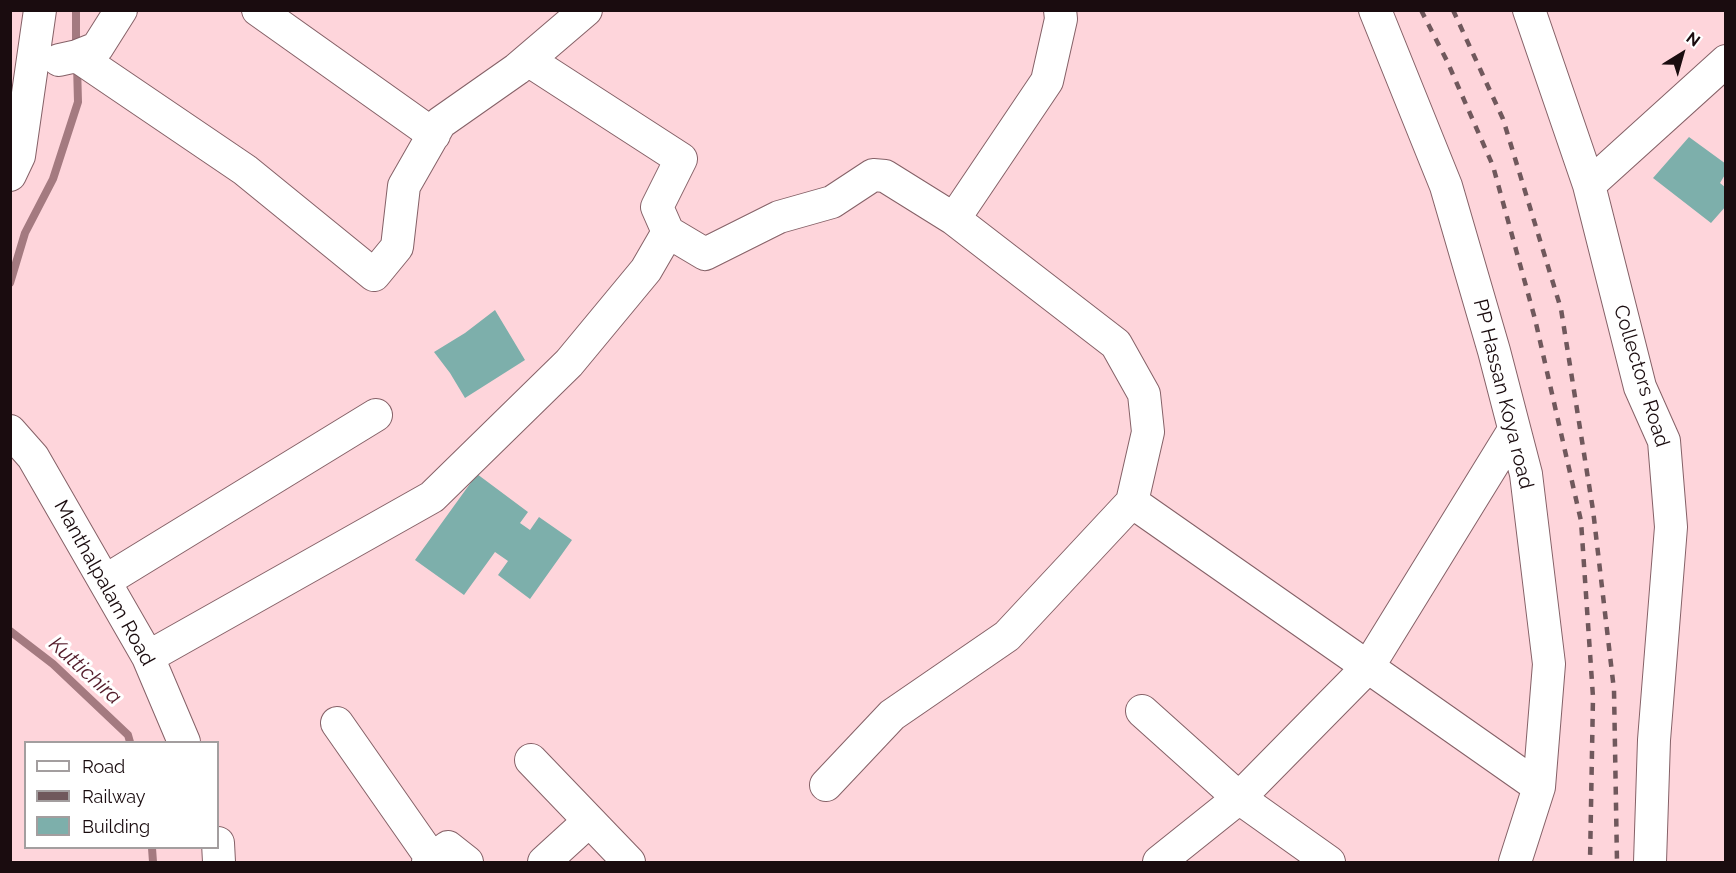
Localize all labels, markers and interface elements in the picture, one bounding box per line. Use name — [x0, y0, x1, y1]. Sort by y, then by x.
north arrow — [1652, 24, 1712, 84]
text: N — [1683, 28, 1704, 50]
street label: PP Hassan Koya road — [1468, 297, 1538, 491]
street label: Collectors Road — [1608, 302, 1674, 450]
street label: Manthalpalam Road — [49, 496, 159, 670]
water label: Kuttichira — [43, 632, 127, 710]
legend — [24, 741, 219, 849]
text: Road — [82, 756, 125, 777]
text: Railway — [82, 786, 146, 807]
text: Building — [82, 816, 150, 837]

